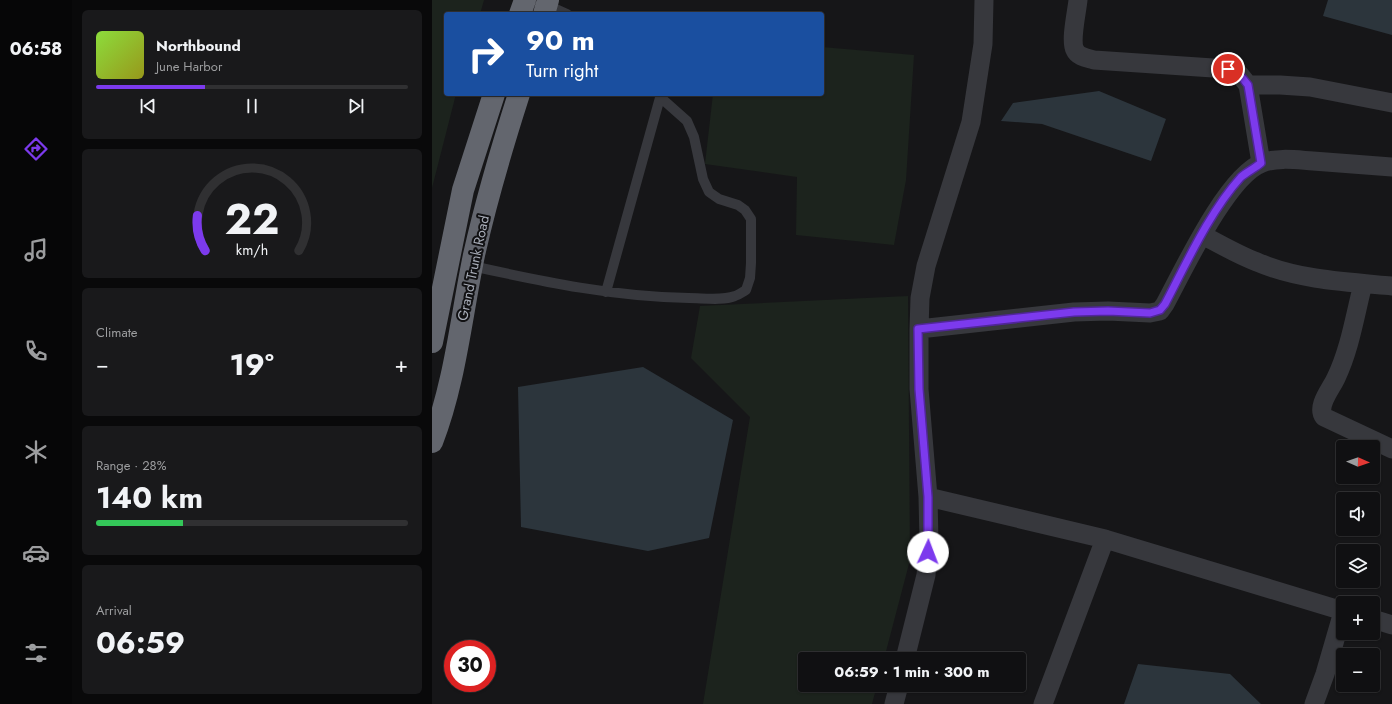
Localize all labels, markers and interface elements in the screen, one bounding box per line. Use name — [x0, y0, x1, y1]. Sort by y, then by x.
text: 90 m — [526, 20, 595, 61]
icon: right — [460, 28, 512, 80]
text: Northbound — [156, 35, 241, 57]
text: 06:58 — [10, 36, 62, 62]
pin — [1211, 52, 1245, 86]
text: June Harbor — [156, 57, 222, 76]
text: Turn right — [526, 58, 598, 84]
icon: arrive — [1217, 58, 1239, 80]
icon: previous — [137, 95, 159, 117]
icon: pause — [241, 95, 263, 117]
icon: next — [345, 95, 367, 117]
icon: directions — [22, 135, 50, 163]
text: 22 — [225, 189, 279, 250]
street label: Grand Trunk Road — [452, 213, 494, 323]
icon: music — [22, 236, 50, 264]
text: km/h — [236, 240, 268, 260]
text: Climate — [96, 323, 137, 342]
icon: phone — [22, 337, 50, 365]
text: 19° — [230, 343, 274, 386]
text: − — [96, 348, 109, 380]
text: + — [394, 348, 408, 380]
icon: climate — [22, 438, 50, 466]
north arrow — [1336, 440, 1380, 484]
map controls — [1336, 440, 1380, 692]
text: Range · 28% — [96, 456, 166, 475]
text: 140 km — [96, 476, 203, 519]
button: sound — [1336, 492, 1380, 536]
position arrow — [907, 531, 949, 573]
icon: car — [22, 539, 50, 567]
button: layers — [1336, 544, 1380, 588]
button: + — [1336, 596, 1380, 640]
text: Arrival — [96, 601, 132, 620]
text: 06:59 — [96, 621, 185, 664]
icon: filters — [22, 639, 50, 667]
speed limit sign: 30 — [444, 640, 496, 692]
button: − — [1336, 648, 1380, 692]
text: 06:59 · 1 min · 300 m — [834, 661, 990, 683]

